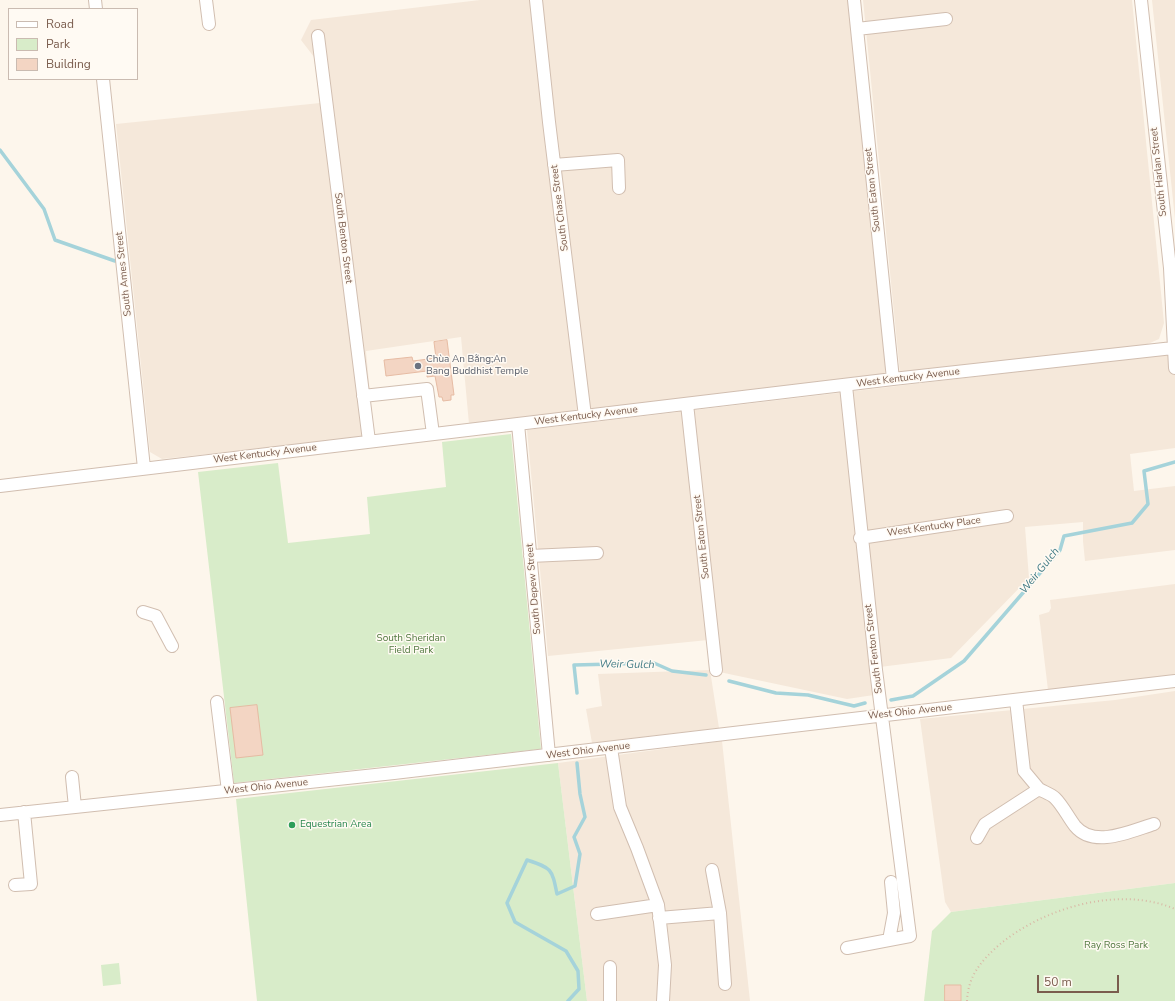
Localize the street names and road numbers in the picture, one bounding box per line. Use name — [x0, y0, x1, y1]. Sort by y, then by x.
street label: South Harlan Street — [1148, 127, 1170, 217]
street label: South Eaton Street — [863, 147, 883, 233]
street label: South Chase Street — [549, 164, 571, 252]
street label: South Benton Street — [331, 192, 355, 284]
street label: South Ames Street — [114, 231, 134, 317]
street label: West Kentucky Avenue — [856, 366, 960, 390]
street label: West Kentucky Avenue — [534, 404, 638, 428]
street label: West Kentucky Avenue — [213, 442, 317, 466]
street label: South Eaton Street — [692, 494, 712, 580]
street label: West Kentucky Place — [886, 514, 982, 540]
street label: South Depew Street — [524, 543, 544, 635]
street label: South Fenton Street — [863, 604, 885, 694]
street label: West Ohio Avenue — [867, 702, 953, 722]
street label: West Ohio Avenue — [545, 740, 631, 762]
street label: West Ohio Avenue — [223, 777, 309, 797]

